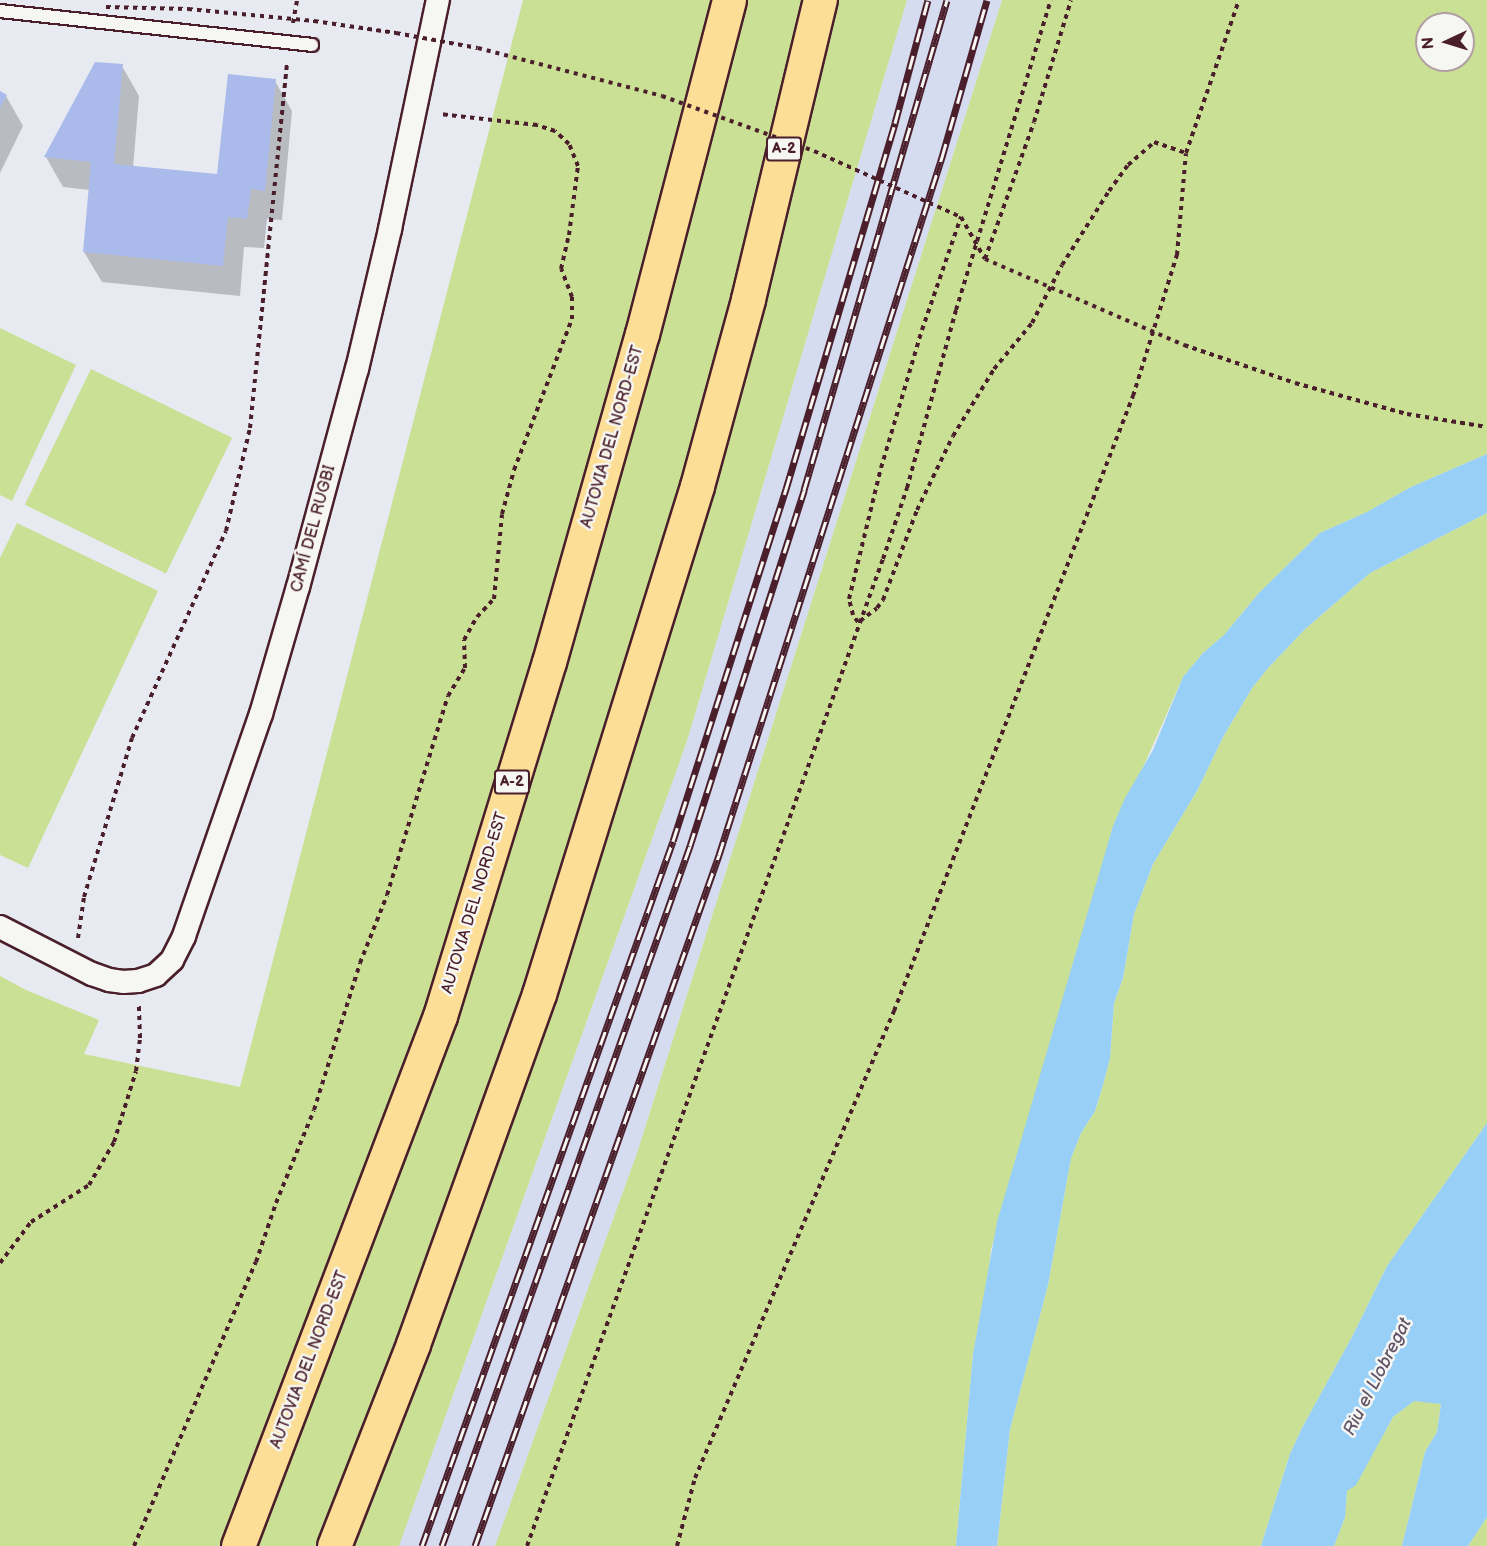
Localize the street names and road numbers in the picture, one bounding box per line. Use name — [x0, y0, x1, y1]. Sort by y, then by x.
road number: A-2 — [764, 137, 804, 161]
street label: AUTOVIA DEL NORD-EST — [578, 344, 648, 530]
street label: CAMÍ DEL RUGBI — [288, 463, 340, 595]
road number: A-2 — [492, 770, 532, 794]
street label: AUTOVIA DEL NORD-EST — [438, 810, 512, 996]
street label: AUTOVIA DEL NORD-EST — [267, 1268, 353, 1452]

